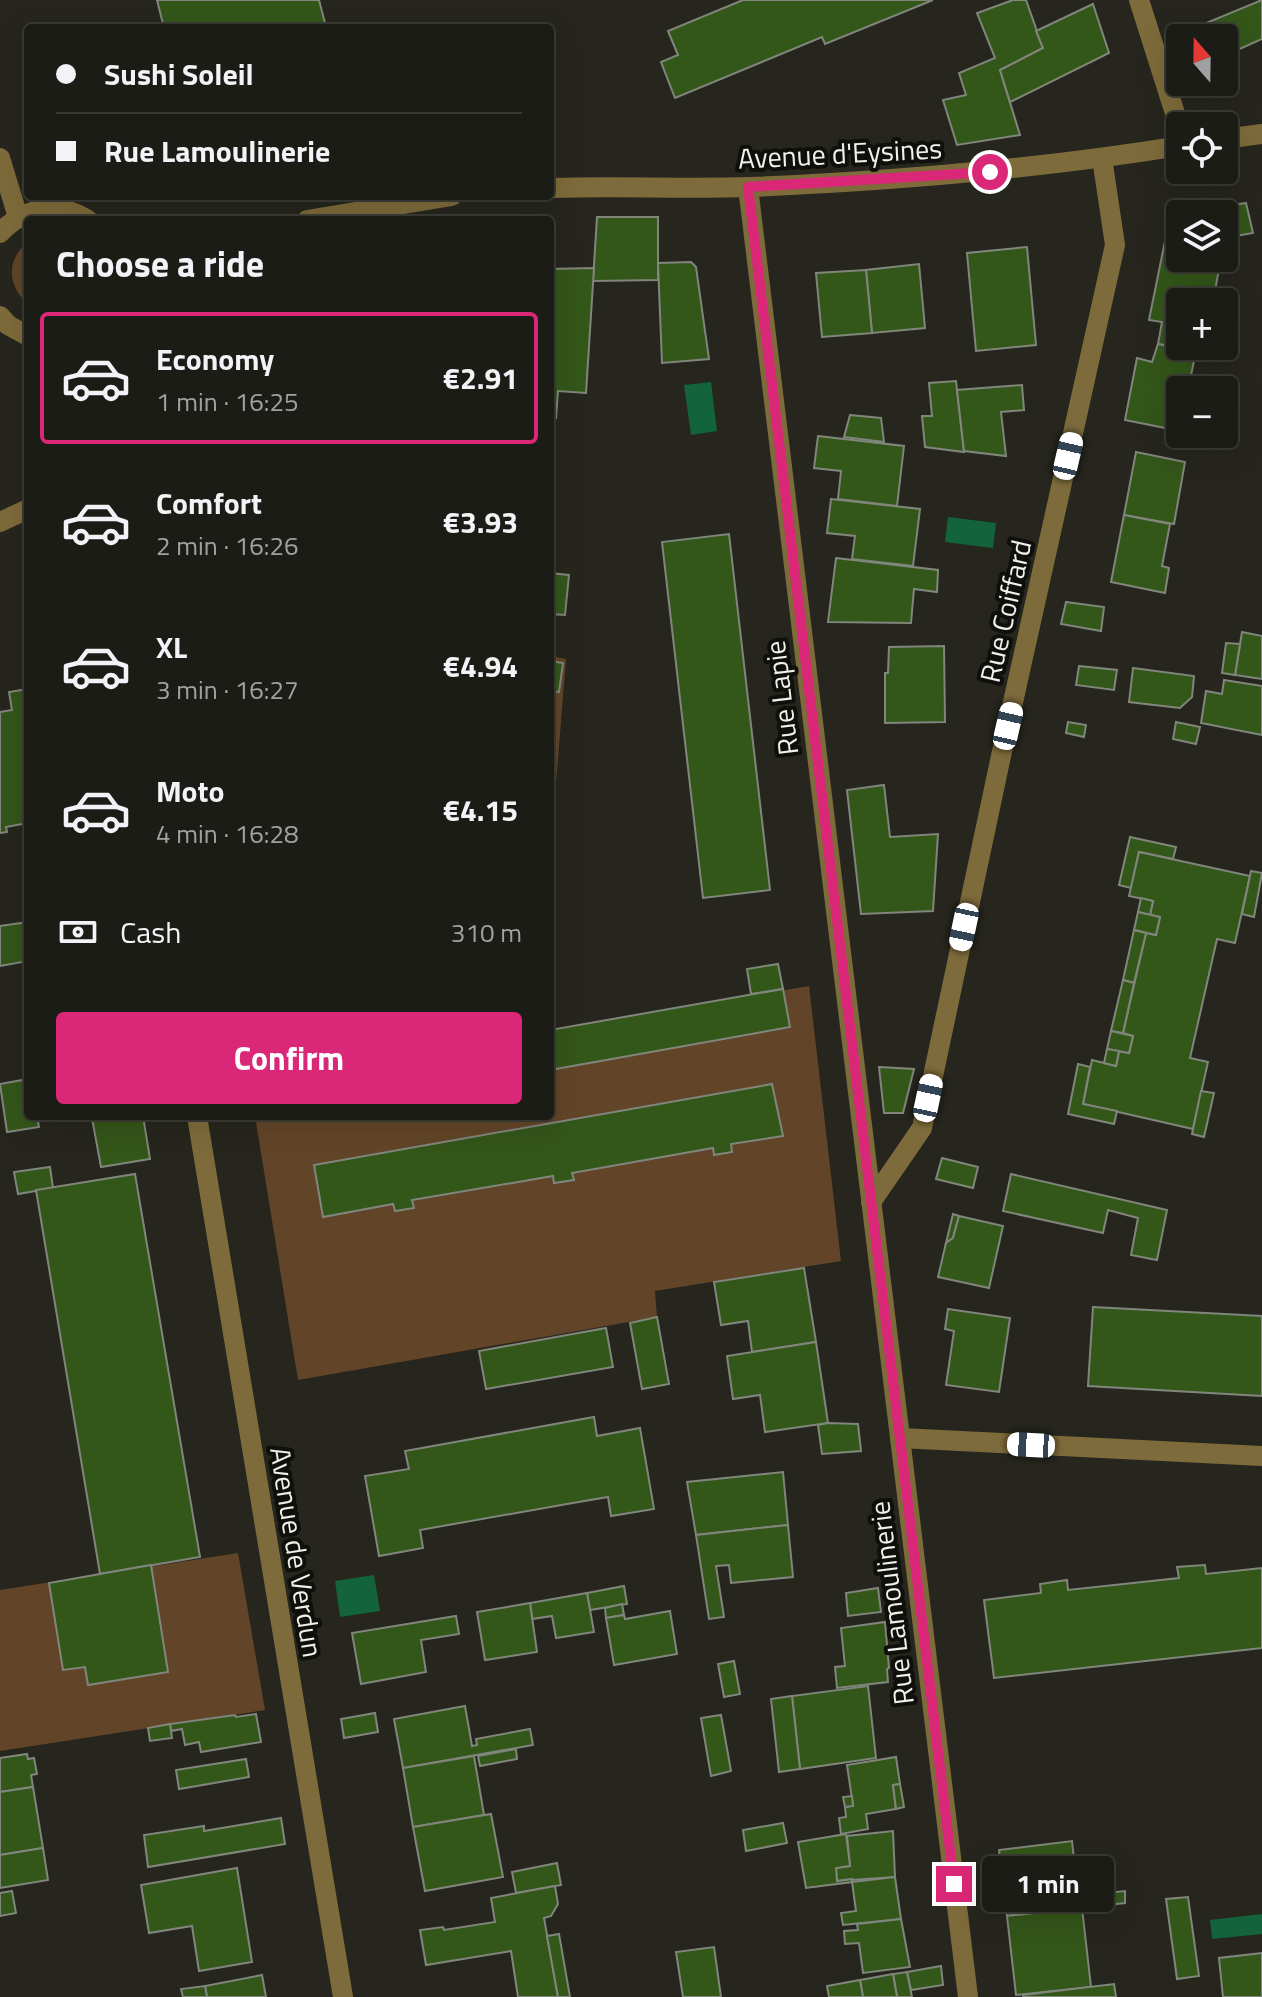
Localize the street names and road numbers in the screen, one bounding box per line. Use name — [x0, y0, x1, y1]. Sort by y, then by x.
street label: Avenue d'Eysines — [737, 126, 943, 180]
street label: Rue Coiffard — [968, 536, 1042, 686]
street label: Rue Lapie — [753, 638, 809, 758]
street label: Avenue de Verdun — [259, 1444, 335, 1660]
street label: Rue Lamoulinerie — [857, 1499, 925, 1707]

